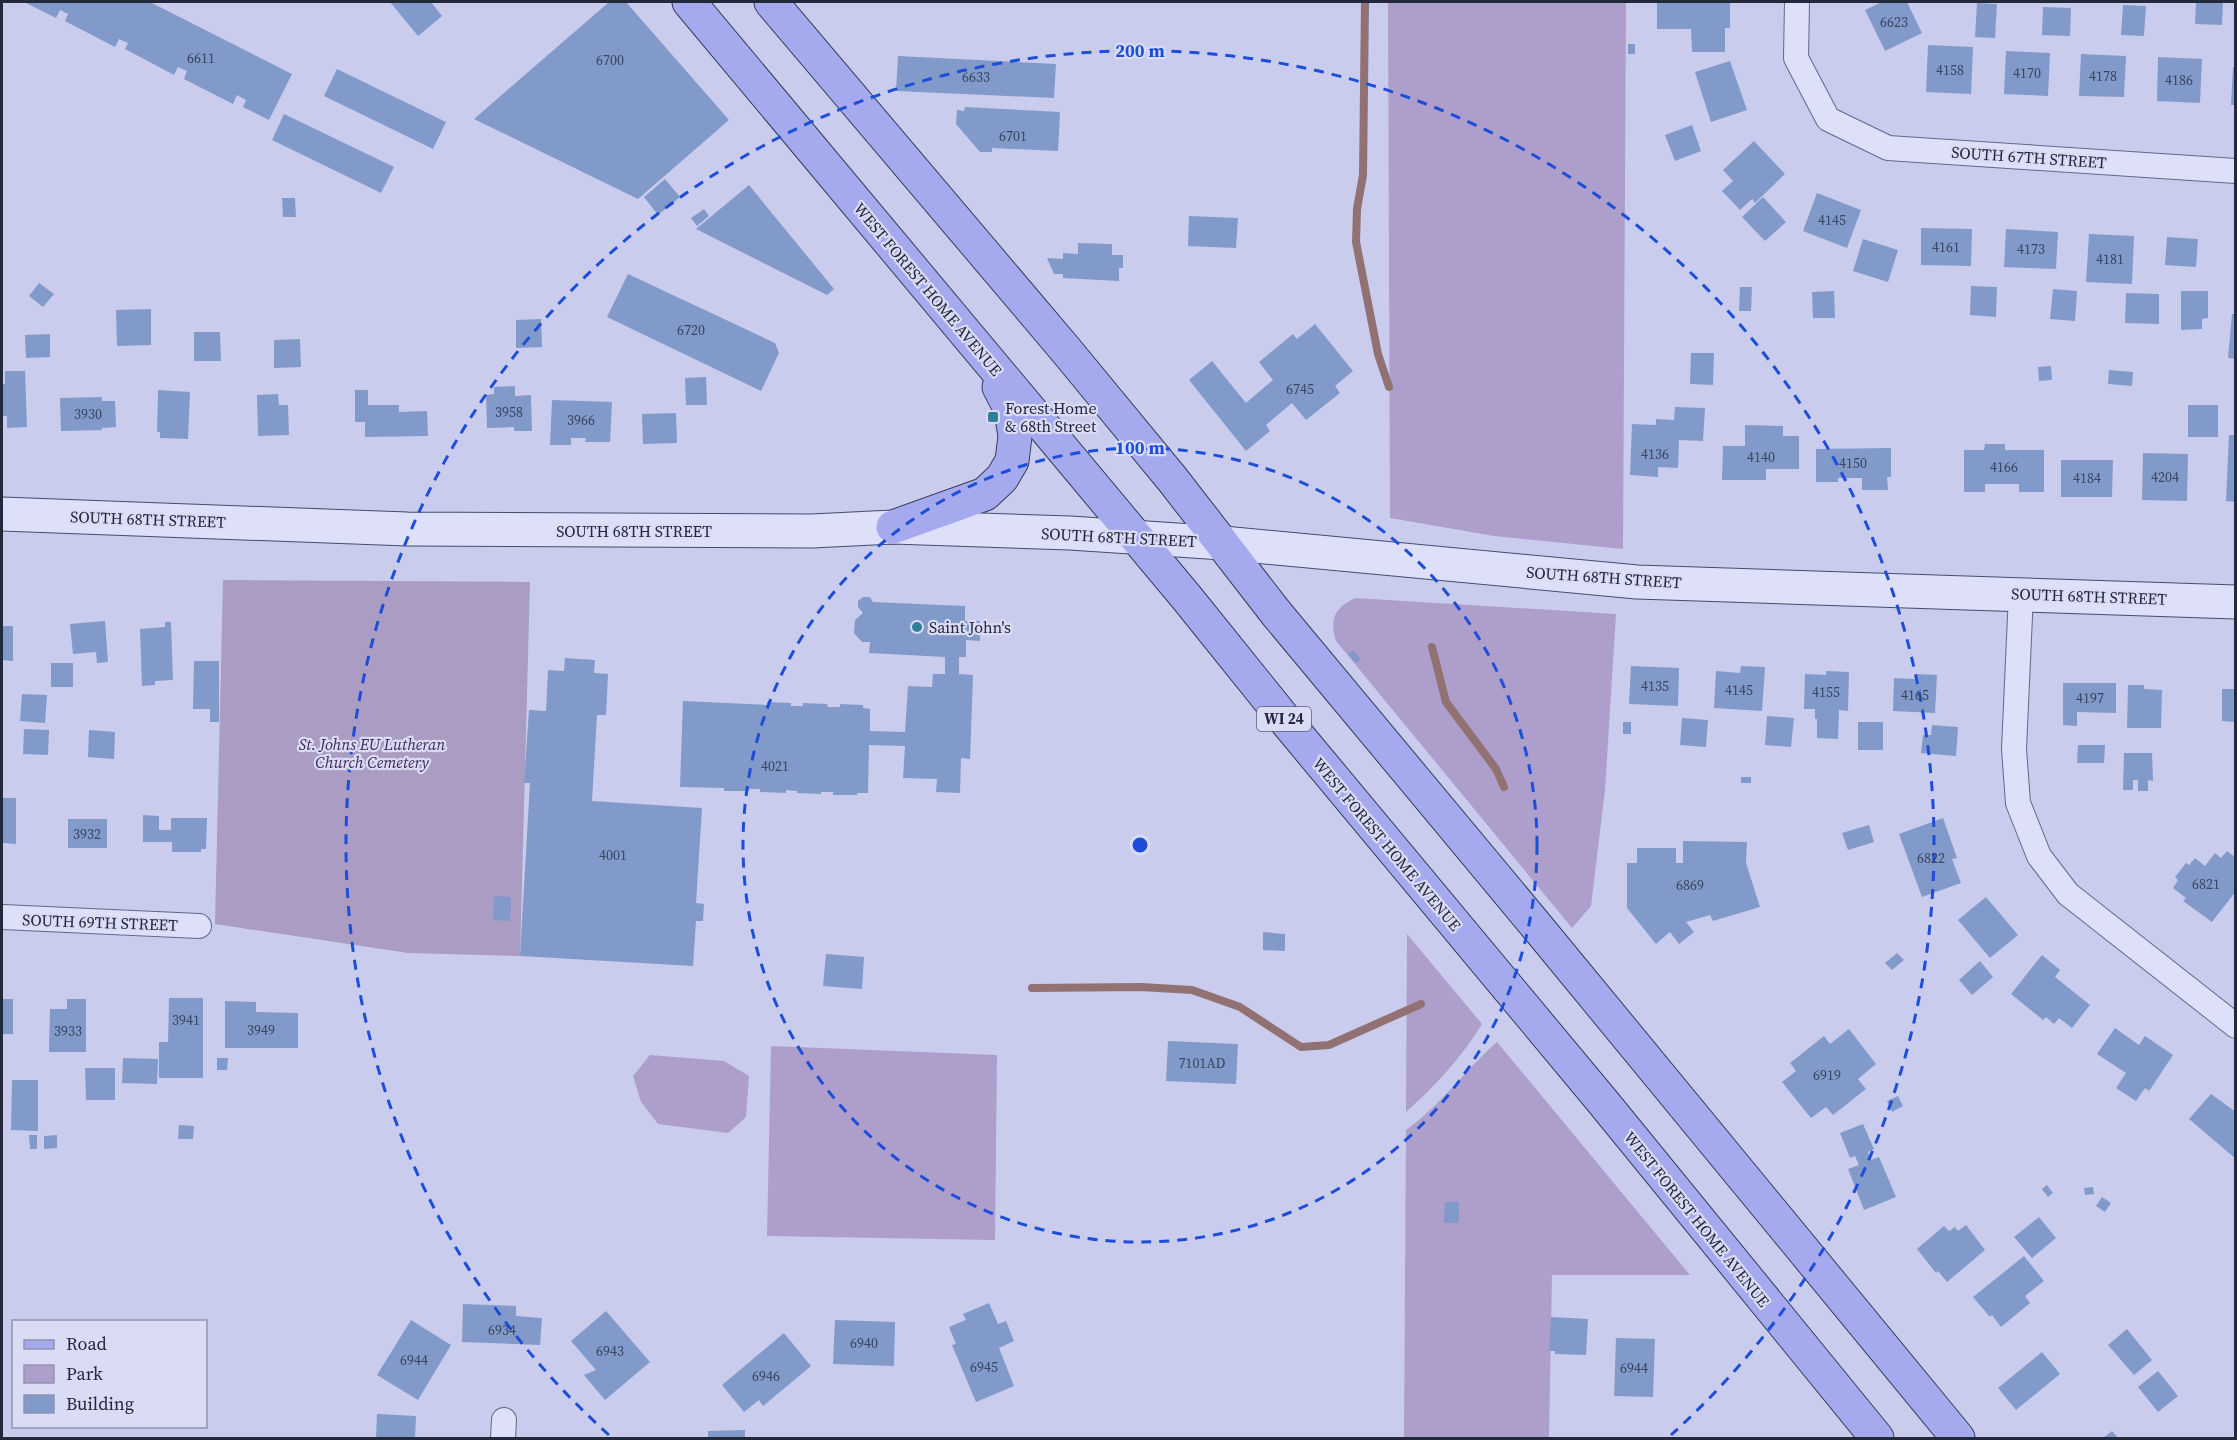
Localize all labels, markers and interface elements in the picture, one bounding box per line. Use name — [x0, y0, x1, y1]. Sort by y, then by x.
house number: 6623 — [1880, 12, 1908, 32]
text: 200 m — [1115, 38, 1165, 63]
house number: 6611 — [187, 48, 215, 68]
house number: 6700 — [596, 50, 624, 70]
house number: 4158 — [1936, 60, 1964, 80]
house number: 4170 — [2013, 63, 2041, 83]
house number: 4178 — [2089, 66, 2117, 86]
house number: 6633 — [962, 67, 990, 87]
house number: 4186 — [2165, 70, 2193, 90]
house number: 6701 — [999, 126, 1027, 146]
street label: SOUTH 67TH STREET — [1951, 141, 2108, 173]
street label: WEST FOREST HOME AVENUE — [849, 198, 1007, 381]
house number: 4145 — [1818, 210, 1846, 230]
house number: 4161 — [1932, 237, 1960, 257]
house number: 4173 — [2017, 239, 2045, 259]
house number: 4181 — [2096, 249, 2124, 269]
house number: 6720 — [677, 320, 705, 340]
house number: 6745 — [1286, 379, 1314, 399]
place label: Forest Home & 68th Street — [1005, 397, 1097, 437]
house number: 3958 — [495, 402, 523, 422]
house number: 3930 — [74, 404, 102, 424]
house number: 3966 — [567, 410, 595, 430]
marker: Forest Home & 68th Street — [986, 410, 1000, 424]
text: 100 m — [1115, 435, 1165, 460]
house number: 4136 — [1641, 444, 1669, 464]
house number: 4140 — [1747, 447, 1775, 467]
house number: 4150 — [1839, 453, 1867, 473]
house number: 4166 — [1990, 457, 2018, 477]
house number: 4204 — [2151, 467, 2179, 487]
house number: 4184 — [2073, 468, 2101, 488]
street label: SOUTH 68TH STREET — [70, 505, 227, 533]
street label: SOUTH 68TH STREET — [556, 520, 712, 542]
street label: SOUTH 68TH STREET — [1041, 522, 1198, 552]
street label: SOUTH 68TH STREET — [1526, 561, 1683, 593]
street label: SOUTH 68TH STREET — [2011, 582, 2168, 610]
place label: Saint John's — [929, 616, 1011, 638]
marker: Saint John's — [910, 620, 924, 634]
house number: 4135 — [1641, 676, 1669, 696]
house number: 4145 — [1725, 680, 1753, 700]
house number: 4155 — [1812, 682, 1840, 702]
house number: 4165 — [1901, 685, 1929, 705]
house number: 4197 — [2076, 688, 2104, 708]
road number: WI 24 — [1257, 707, 1311, 731]
park label: St. Johns EU Lutheran Church Cemetery — [299, 733, 445, 773]
street label: WEST FOREST HOME AVENUE — [1308, 753, 1466, 936]
house number: 4021 — [761, 756, 789, 776]
house number: 3932 — [73, 824, 101, 844]
centre of rings — [1130, 835, 1150, 855]
house number: 4001 — [599, 845, 627, 865]
house number: 6822 — [1917, 848, 1945, 868]
house number: 6821 — [2192, 874, 2220, 894]
house number: 6869 — [1676, 875, 1704, 895]
street label: SOUTH 69TH STREET — [22, 908, 179, 936]
house number: 3941 — [172, 1010, 200, 1030]
house number: 3949 — [247, 1020, 275, 1040]
house number: 3933 — [54, 1021, 82, 1041]
house number: 7101AD — [1178, 1053, 1226, 1073]
house number: 6919 — [1813, 1065, 1841, 1085]
street label: WEST FOREST HOME AVENUE — [1619, 1127, 1775, 1312]
legend — [12, 1320, 207, 1428]
house number: 6934 — [488, 1320, 516, 1340]
text: Road — [66, 1331, 107, 1356]
house number: 6940 — [850, 1333, 878, 1353]
house number: 6943 — [596, 1341, 624, 1361]
house number: 6944 — [400, 1350, 428, 1370]
house number: 6945 — [970, 1357, 998, 1377]
house number: 6944 — [1620, 1358, 1648, 1378]
text: Park — [66, 1361, 103, 1386]
house number: 6946 — [752, 1366, 780, 1386]
text: Building — [66, 1391, 134, 1416]

